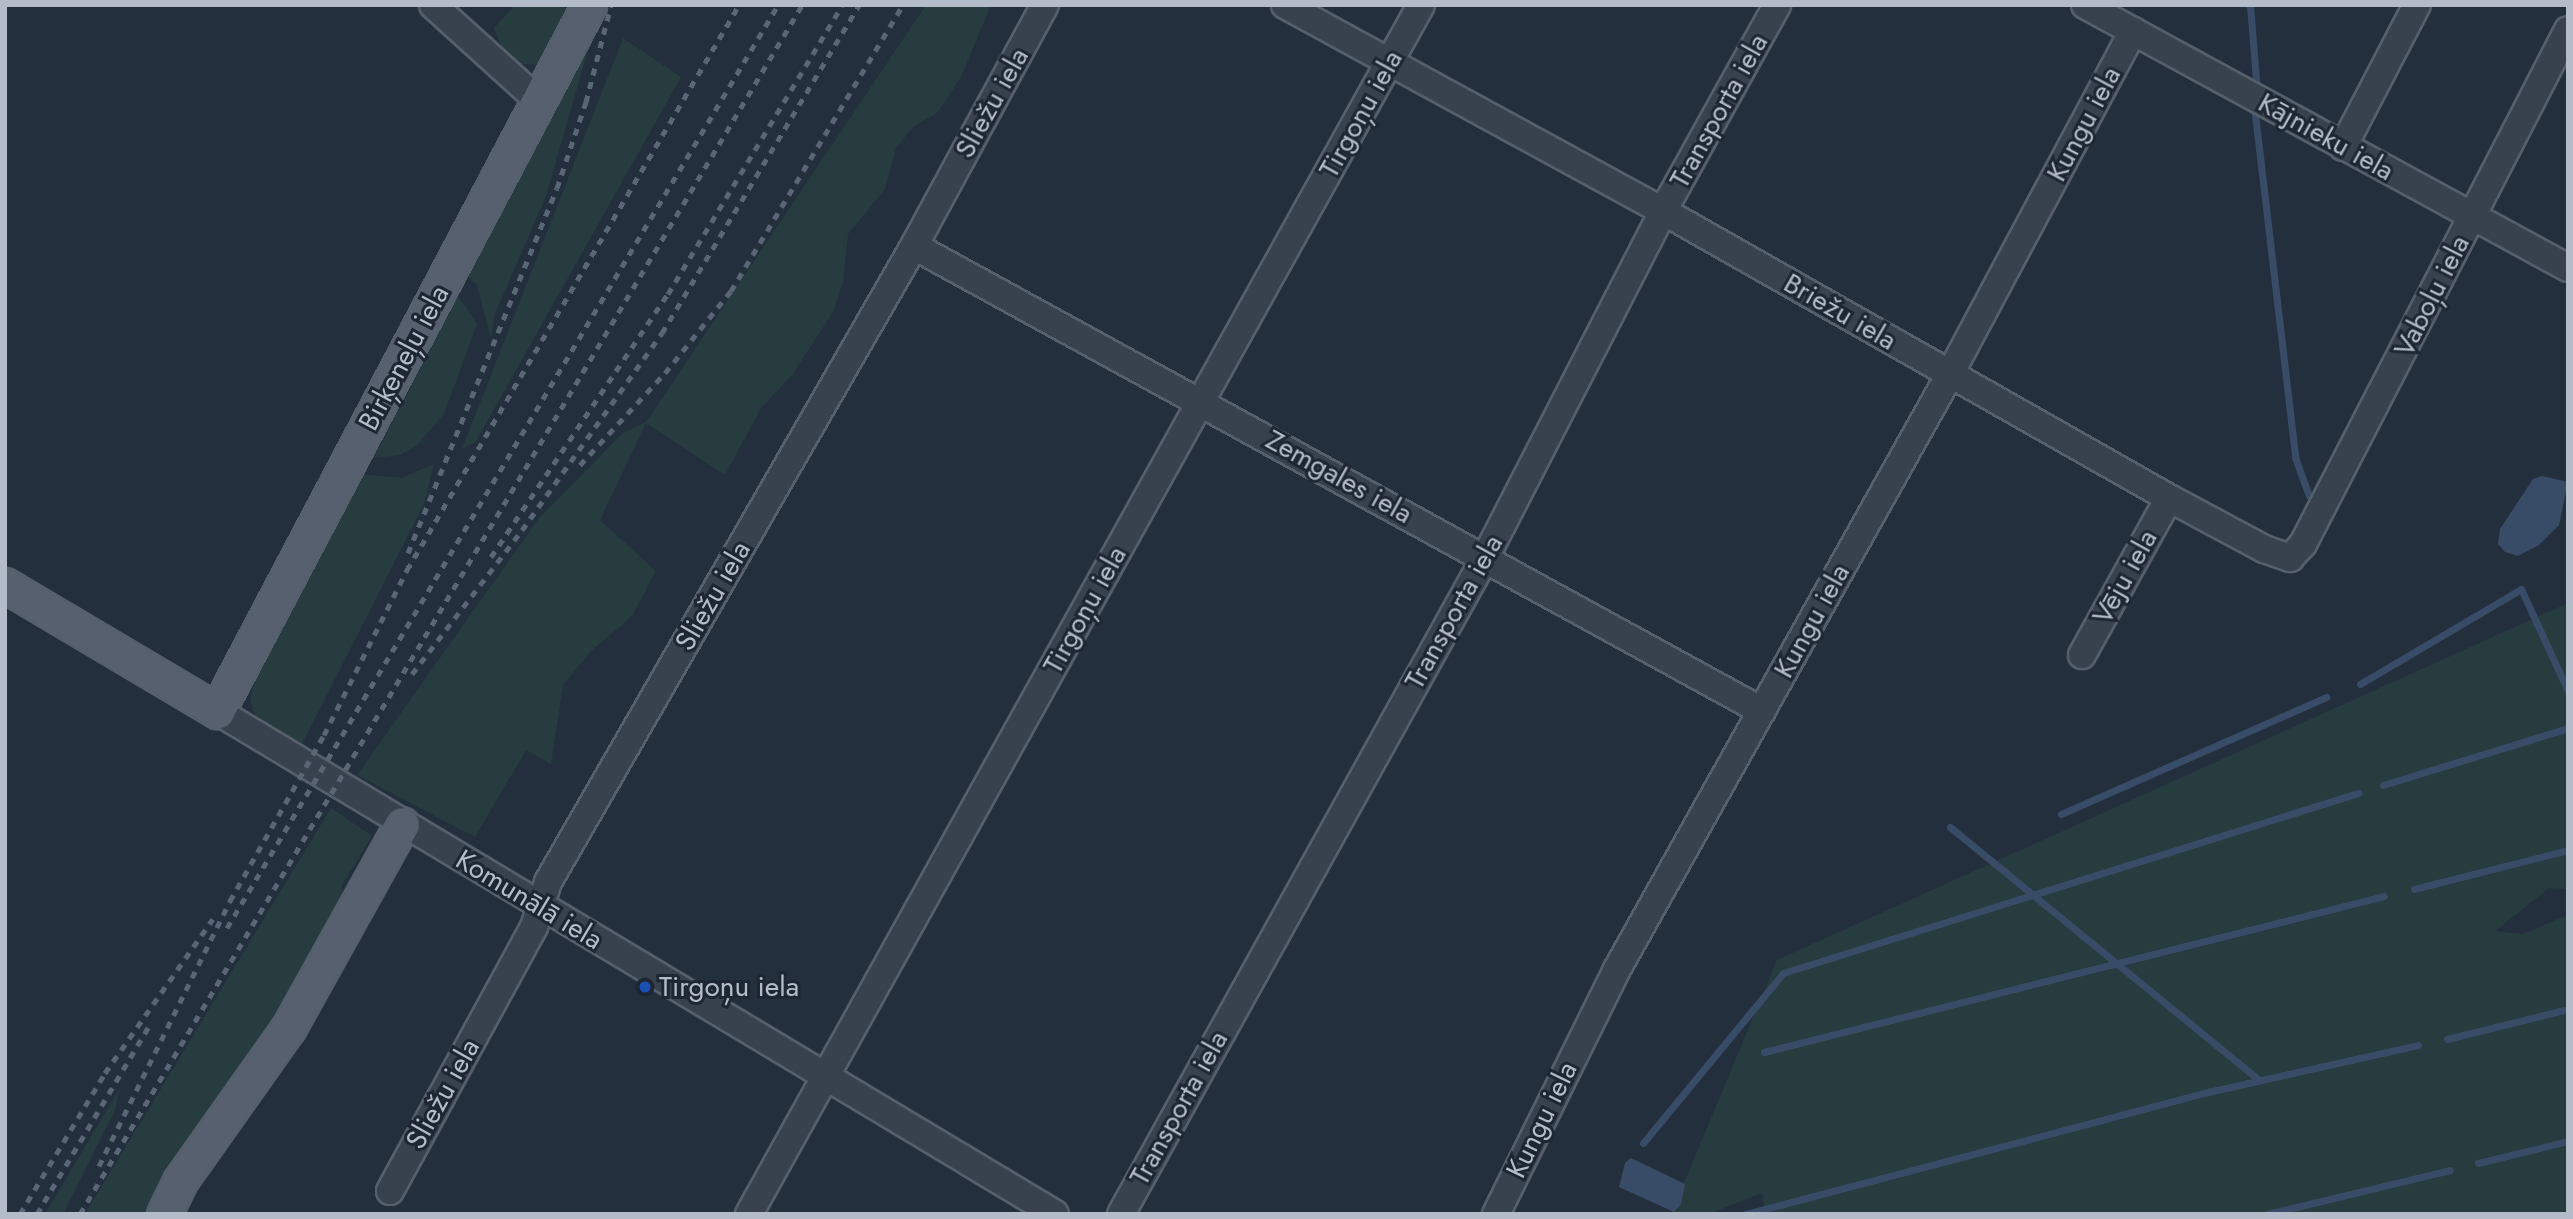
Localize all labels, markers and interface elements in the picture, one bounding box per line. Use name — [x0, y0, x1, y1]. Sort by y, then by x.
street label: Transporta iela — [1663, 28, 1775, 194]
street label: Sliežu iela — [948, 42, 1036, 164]
street label: Tirgoņu iela — [1312, 45, 1410, 183]
street label: Kungu iela — [2040, 61, 2128, 187]
street label: Kājnieku iela — [2252, 86, 2400, 188]
street label: Vaboļu iela — [2387, 230, 2477, 362]
street label: Briežu iela — [1778, 266, 1902, 358]
street label: Birķeneļu iela — [352, 280, 456, 436]
street label: Zemgales iela — [1260, 423, 1418, 531]
street label: Vēju iela — [2085, 524, 2165, 630]
street label: Transporta iela — [1398, 529, 1510, 695]
street label: Sliežu iela — [668, 535, 758, 657]
street label: Tirgoņu iela — [1036, 541, 1134, 679]
street label: Kungu iela — [1767, 558, 1857, 684]
street label: Komunālā iela — [450, 843, 608, 957]
place label: Tirgoņu iela — [659, 970, 799, 1004]
marker: Tirgoņu iela — [637, 979, 653, 995]
street label: Transporta iela — [1123, 1025, 1235, 1191]
street label: Sliežu iela — [399, 1033, 487, 1155]
street label: Kungu iela — [1499, 1056, 1585, 1184]

